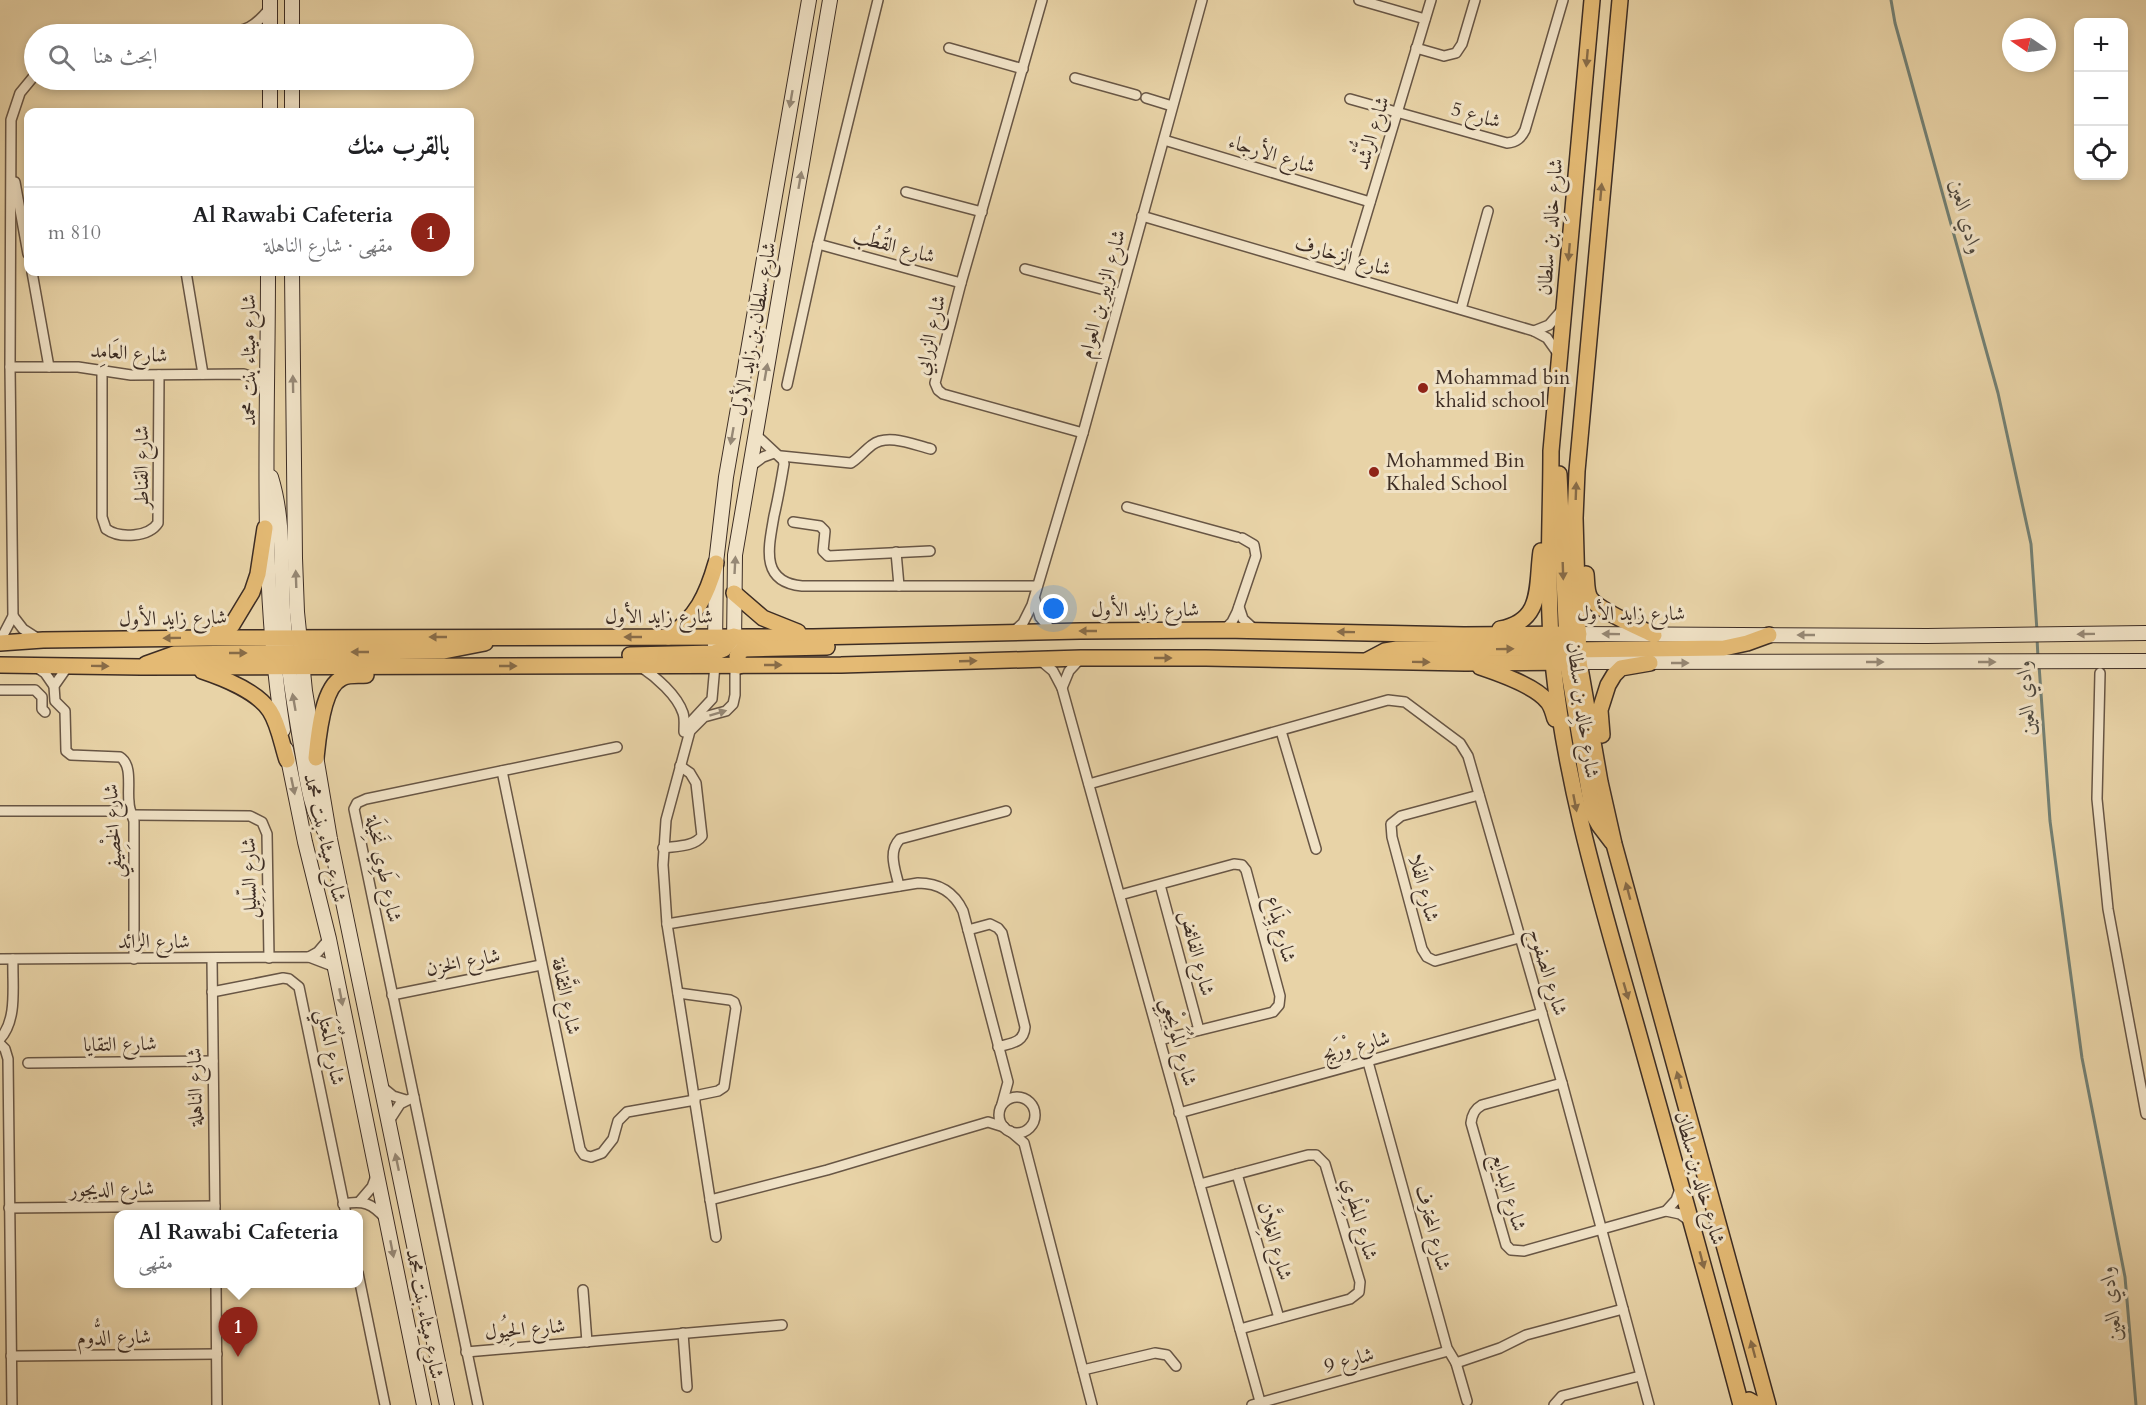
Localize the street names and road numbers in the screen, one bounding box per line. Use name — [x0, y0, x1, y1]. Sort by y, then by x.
street label: شارع الرُّشْد — [1343, 91, 1400, 174]
street label: شارع 5 — [1447, 95, 1504, 139]
street label: شارع الأرجاء — [1224, 126, 1319, 184]
street label: شارع خالِد بن سلطان — [1531, 157, 1573, 297]
street label: شارع القُطُب — [849, 219, 939, 274]
street label: شارع الزبير بن العوام — [1072, 227, 1136, 362]
street label: شارع الزخارف — [1291, 229, 1394, 286]
street label: شارع سلطان بن زايد الأول — [723, 240, 787, 419]
street label: شارع الزرابي — [908, 292, 956, 379]
street label: شارع ميثاء بنت محمد — [235, 294, 266, 426]
street label: شارع العَامِد — [89, 336, 168, 373]
street label: شارع القناطر — [128, 425, 159, 511]
street label: شارع زايد الأول — [1091, 594, 1199, 627]
street label: شارع زايد الأول — [1577, 598, 1685, 631]
street label: شارع زايد الأول — [605, 601, 713, 634]
street label: شارع زايد الأول — [119, 602, 227, 636]
street label: شارع خالِد بن سلطان — [1556, 640, 1606, 780]
street label: شارع ميثاء بنت محمد — [293, 771, 353, 906]
street label: شارع الخْصِيفي — [95, 783, 135, 879]
street label: شارع طَوِي نَخِيلَة — [355, 812, 409, 926]
street label: شارع السِّلِيل — [234, 837, 267, 919]
street label: شارع الفَلا — [1398, 851, 1447, 926]
street label: شارع يِذَاع — [1255, 892, 1304, 966]
street label: شارع الفائض — [1169, 907, 1221, 1000]
street label: شارع الصفوح — [1518, 925, 1574, 1020]
street label: شارع الرائد — [118, 928, 190, 959]
street label: شارع الخزن — [423, 942, 503, 986]
street label: شارع الثَّقافة — [541, 954, 591, 1038]
street label: شارع المُوَيجْعِي — [1149, 994, 1207, 1091]
street label: شارع المُعْتَلي — [305, 1006, 355, 1089]
street label: شارع وْرَيج — [1319, 1022, 1394, 1072]
street label: شارع التقايا — [83, 1030, 157, 1062]
street label: شارع الناهلة — [181, 1048, 213, 1127]
street label: شارع خالِد بن سلطان — [1664, 1108, 1732, 1249]
street label: شارع البدايع — [1481, 1150, 1533, 1235]
street label: شارع المِطْرِي — [1332, 1174, 1387, 1265]
street label: شارع الديجور — [67, 1175, 155, 1207]
street label: شارع المحترف — [1405, 1182, 1457, 1275]
street label: شارع الغِلاَّن — [1247, 1197, 1303, 1285]
street label: شارع ميثاء بنت محمد — [395, 1247, 451, 1382]
street label: شارع الحِيُول — [483, 1309, 567, 1350]
street label: شارع الدُّوم — [77, 1317, 151, 1355]
street label: شارع 9 — [1321, 1340, 1378, 1383]

